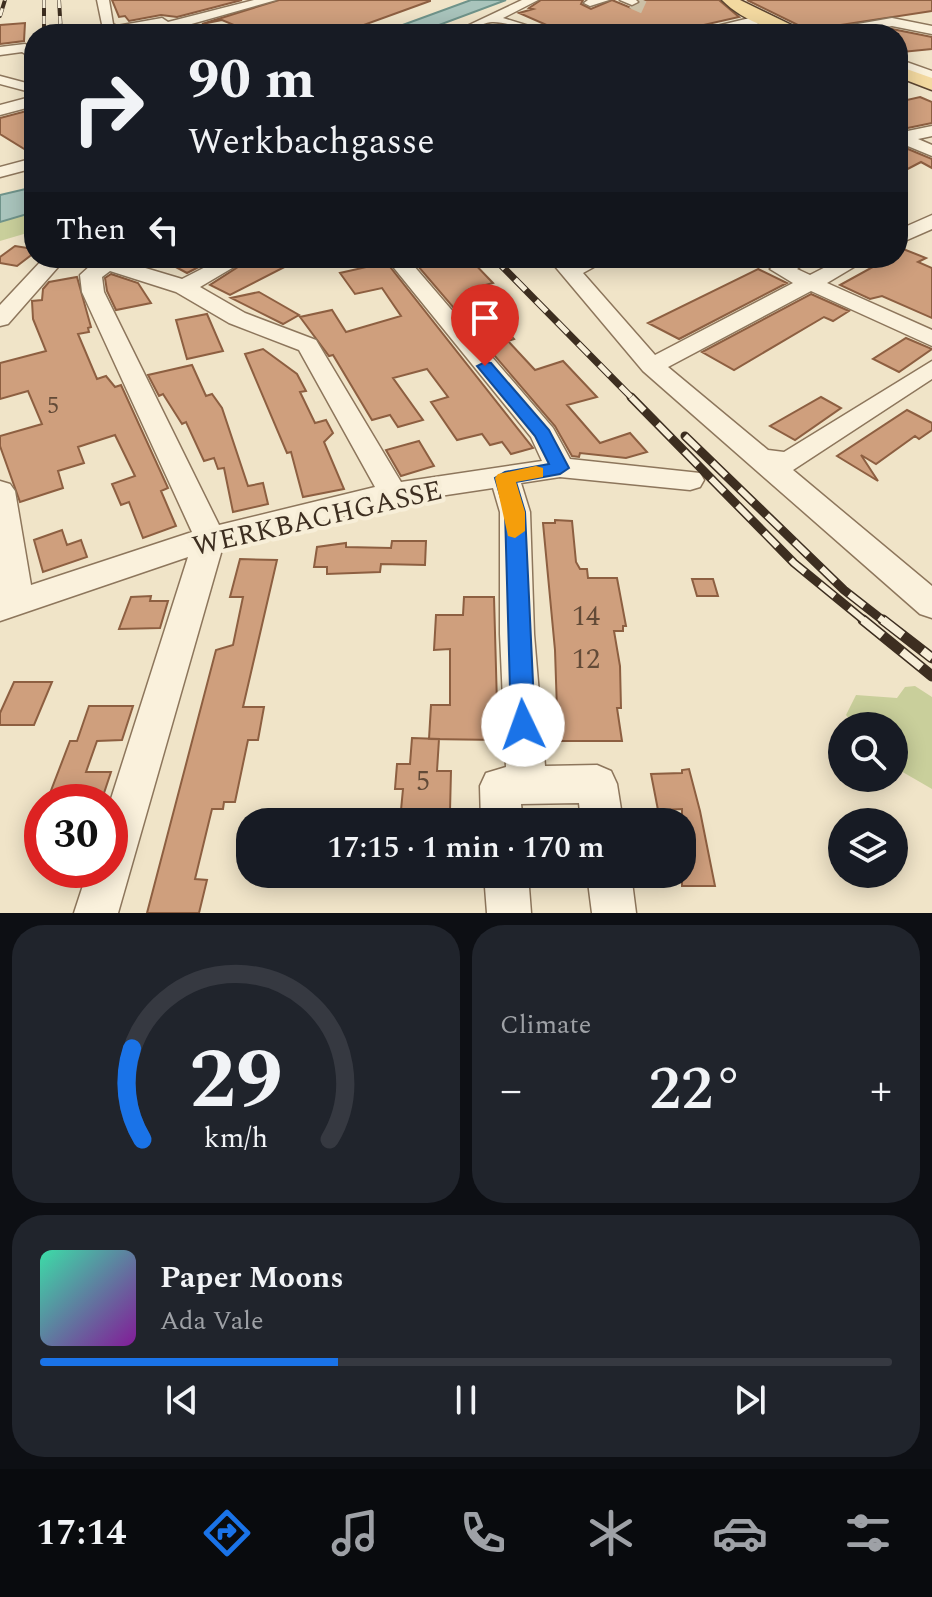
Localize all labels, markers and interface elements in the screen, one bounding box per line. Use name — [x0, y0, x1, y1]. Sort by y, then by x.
text: 90 m — [188, 38, 315, 123]
icon: right — [56, 56, 160, 160]
text: Werkbachgasse — [188, 115, 435, 170]
text: Then — [56, 207, 126, 253]
icon: left — [142, 208, 186, 252]
pin — [451, 284, 519, 366]
icon: arrive — [463, 296, 507, 340]
house number: 5 — [47, 388, 59, 424]
street label: WERKBACHGASSE — [188, 469, 447, 568]
house number: 14 — [572, 595, 600, 638]
house number: 12 — [572, 638, 600, 681]
position arrow — [481, 683, 565, 767]
map controls — [828, 712, 908, 888]
button: search — [828, 712, 908, 792]
house number: 5 — [416, 760, 430, 803]
speed limit sign: 30 — [24, 784, 128, 888]
button: layers — [828, 808, 908, 888]
text: 17:15 · 1 min · 170 m — [327, 825, 605, 871]
text: Climate — [500, 1005, 591, 1045]
text: 29 — [189, 1018, 283, 1145]
text: 22° — [649, 1044, 743, 1136]
text: − — [500, 1057, 522, 1124]
text: + — [870, 1057, 892, 1124]
text: km/h — [204, 1117, 268, 1160]
text: Paper Moons — [160, 1255, 344, 1301]
text: Ada Vale — [160, 1301, 263, 1341]
icon: previous — [160, 1378, 204, 1422]
icon: pause — [444, 1378, 488, 1422]
icon: next — [728, 1378, 772, 1422]
icon: directions — [199, 1505, 255, 1561]
icon: music — [327, 1505, 383, 1561]
icon: phone — [455, 1505, 511, 1561]
icon: climate — [583, 1505, 639, 1561]
icon: car — [712, 1505, 768, 1561]
icon: filters — [840, 1505, 896, 1561]
text: 17:14 — [36, 1506, 127, 1561]

